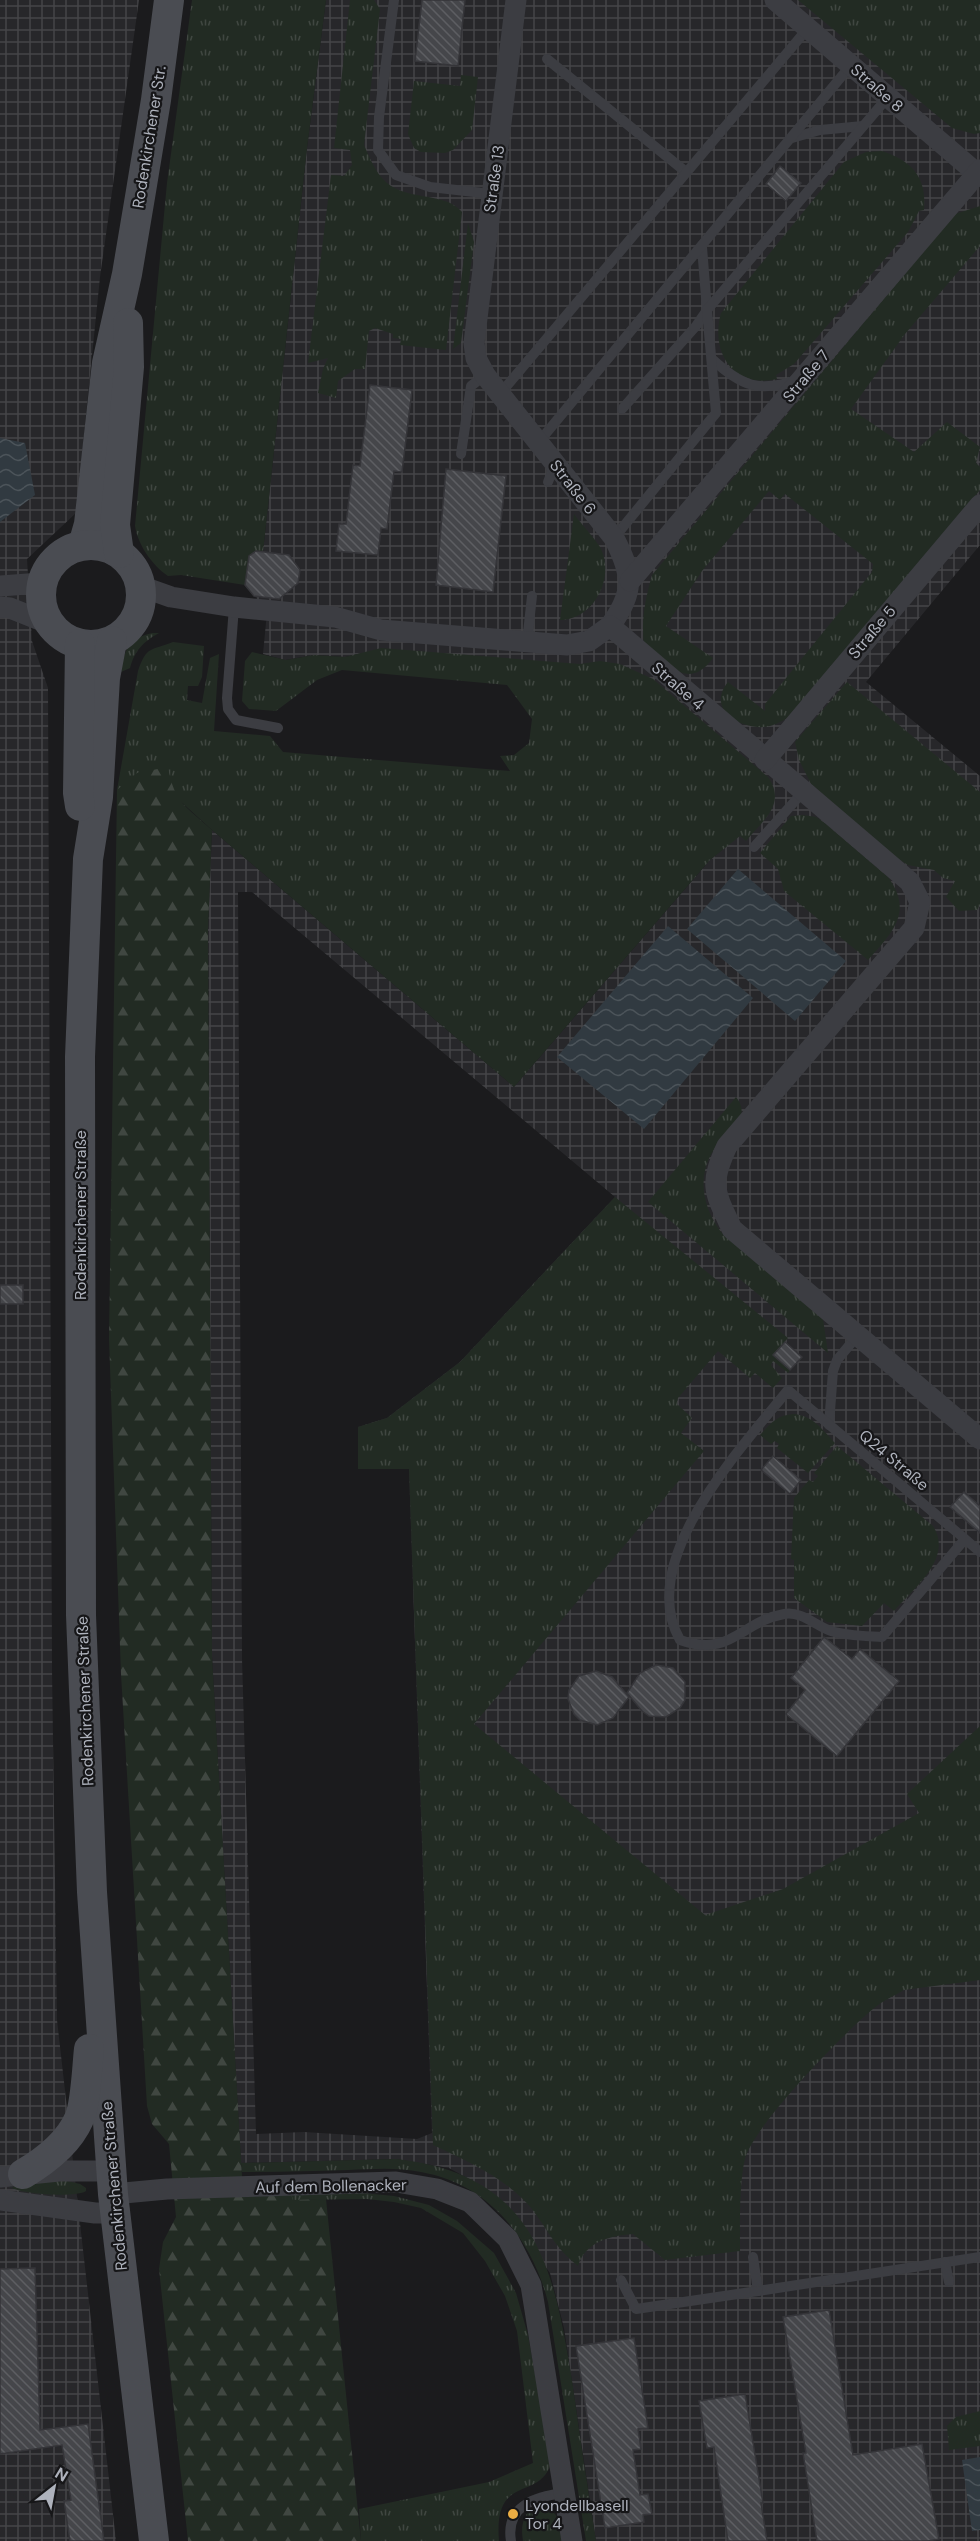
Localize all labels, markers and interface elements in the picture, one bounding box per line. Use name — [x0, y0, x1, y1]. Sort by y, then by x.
street label: Straße 8 — [846, 59, 908, 117]
street label: Rodenkirchener Str. — [127, 64, 171, 210]
street label: Straße 13 — [479, 144, 509, 214]
street label: Straße 7 — [778, 345, 834, 407]
street label: Straße 6 — [545, 455, 601, 519]
street label: Straße 5 — [844, 601, 900, 663]
street label: Straße 4 — [647, 657, 709, 715]
street label: Rodenkirchener Straße — [70, 1130, 91, 1300]
street label: Q24 Straße — [855, 1425, 933, 1495]
street label: Rodenkirchener Straße — [72, 1616, 98, 1786]
street label: Rodenkirchener Straße — [96, 2100, 132, 2272]
street label: Auf dem Bollenacker — [255, 2174, 407, 2198]
north arrow — [24, 2457, 84, 2517]
text: N — [51, 2463, 72, 2487]
place label: Lyondellbasell Tor 4 — [525, 2495, 629, 2534]
marker: Lyondellbasell Tor 4 — [506, 2507, 520, 2521]

